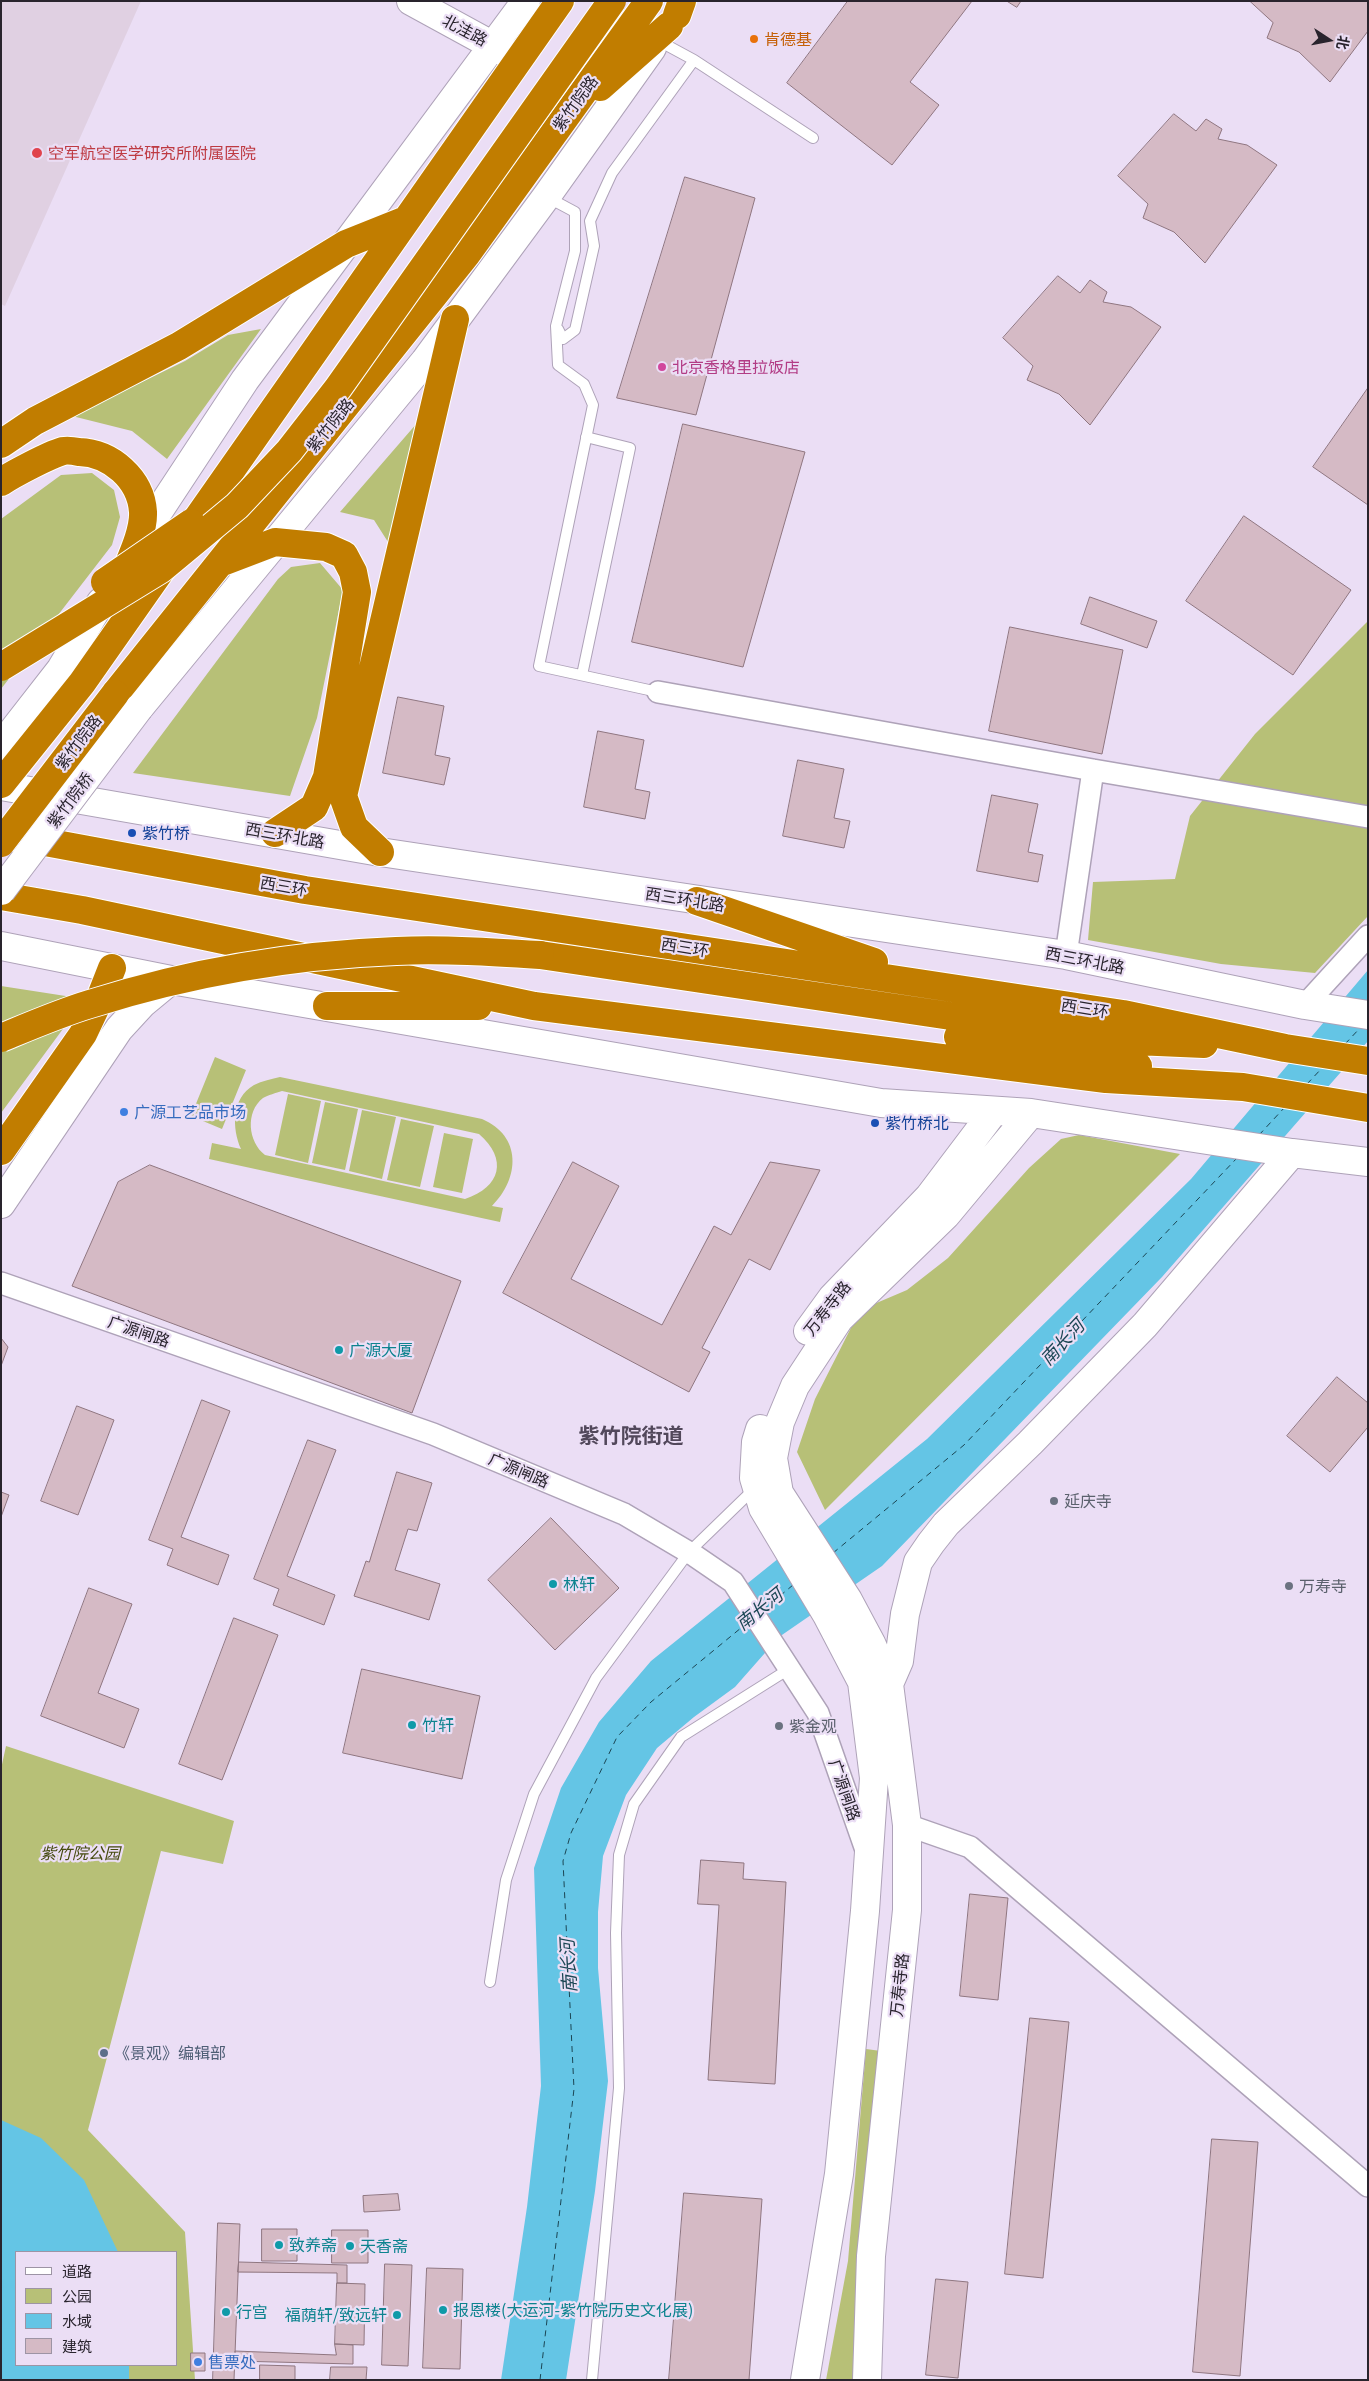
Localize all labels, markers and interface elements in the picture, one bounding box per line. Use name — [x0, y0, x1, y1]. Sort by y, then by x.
street label: 北洼路 — [439, 10, 491, 50]
north arrow — [1304, 15, 1354, 65]
place label: 肯德基 — [764, 29, 812, 49]
marker: 肯德基 — [748, 33, 760, 45]
text: 北 — [1333, 34, 1355, 52]
street label: 紫竹院路 — [548, 71, 602, 135]
place label: 空军航空医学研究所附属医院 — [48, 143, 256, 163]
marker: 空军航空医学研究所附属医院 — [30, 146, 44, 160]
place label: 北京香格里拉饭店 — [672, 357, 800, 377]
marker: 北京香格里拉饭店 — [656, 361, 668, 373]
street label: 紫竹院路 — [302, 394, 358, 456]
street label: 紫竹院路 — [51, 711, 105, 773]
street label: 紫竹院桥 — [43, 769, 97, 831]
street label: 西三环北路 — [244, 819, 326, 851]
place label: 紫竹桥 — [142, 823, 190, 843]
marker: 紫竹桥 — [126, 827, 138, 839]
street label: 西三环 — [259, 872, 309, 900]
street label: 西三环北路 — [644, 883, 726, 915]
street label: 西三环 — [660, 934, 710, 960]
street label: 西三环北路 — [1044, 943, 1126, 977]
street label: 西三环 — [1060, 995, 1110, 1021]
place label: 广源工艺品市场 — [134, 1102, 246, 1122]
marker: 广源工艺品市场 — [118, 1106, 130, 1118]
place label: 紫竹桥北 — [885, 1113, 949, 1133]
marker: 紫竹桥北 — [869, 1117, 881, 1129]
street label: 万寿寺路 — [800, 1277, 854, 1339]
street label: 广源闸路 — [106, 1312, 172, 1350]
water label: 南长河 — [1036, 1315, 1088, 1369]
place label: 广源大厦 — [349, 1340, 413, 1360]
marker: 广源大厦 — [333, 1344, 345, 1356]
district label: 紫竹院街道 — [579, 1422, 683, 1448]
street label: 广源闸路 — [486, 1449, 552, 1491]
place label: 延庆寺 — [1064, 1491, 1112, 1511]
marker: 延庆寺 — [1048, 1495, 1060, 1507]
place label: 林轩 — [563, 1574, 595, 1594]
place label: 万寿寺 — [1299, 1576, 1347, 1596]
marker: 林轩 — [547, 1578, 559, 1590]
marker: 万寿寺 — [1283, 1580, 1295, 1592]
water label: 南长河 — [731, 1584, 787, 1634]
place label: 竹轩 — [422, 1715, 454, 1735]
place label: 紫金观 — [789, 1716, 837, 1736]
marker: 竹轩 — [406, 1719, 418, 1731]
marker: 紫金观 — [773, 1720, 785, 1732]
street label: 广源闸路 — [826, 1757, 864, 1823]
park label: 紫竹院公园 — [40, 1843, 120, 1863]
water label: 南长河 — [556, 1938, 580, 1994]
street label: 万寿寺路 — [886, 1952, 912, 2018]
place label: 《景观》编辑部 — [114, 2043, 226, 2063]
marker: 《景观》编辑部 — [98, 2047, 110, 2059]
place label: 致养斋 — [289, 2235, 337, 2255]
place label: 天香斋 — [360, 2236, 408, 2256]
marker: 致养斋 — [273, 2239, 285, 2251]
marker: 天香斋 — [344, 2240, 356, 2252]
legend — [15, 2251, 178, 2366]
text: 道路 — [62, 2260, 92, 2281]
text: 公园 — [62, 2285, 92, 2306]
place label: 报恩楼(大运河-紫竹院历史文化展) — [453, 2300, 693, 2320]
place label: 行宫 — [236, 2302, 268, 2322]
marker: 报恩楼(大运河-紫竹院历史文化展) — [437, 2304, 449, 2316]
place label: 福荫轩/致远轩 — [285, 2305, 387, 2325]
marker: 行宫 — [220, 2306, 232, 2318]
marker: 福荫轩/致远轩 — [391, 2309, 403, 2321]
text: 水域 — [62, 2310, 92, 2331]
text: 建筑 — [62, 2335, 92, 2356]
place label: 售票处 — [208, 2352, 256, 2372]
marker: 售票处 — [192, 2356, 204, 2368]

